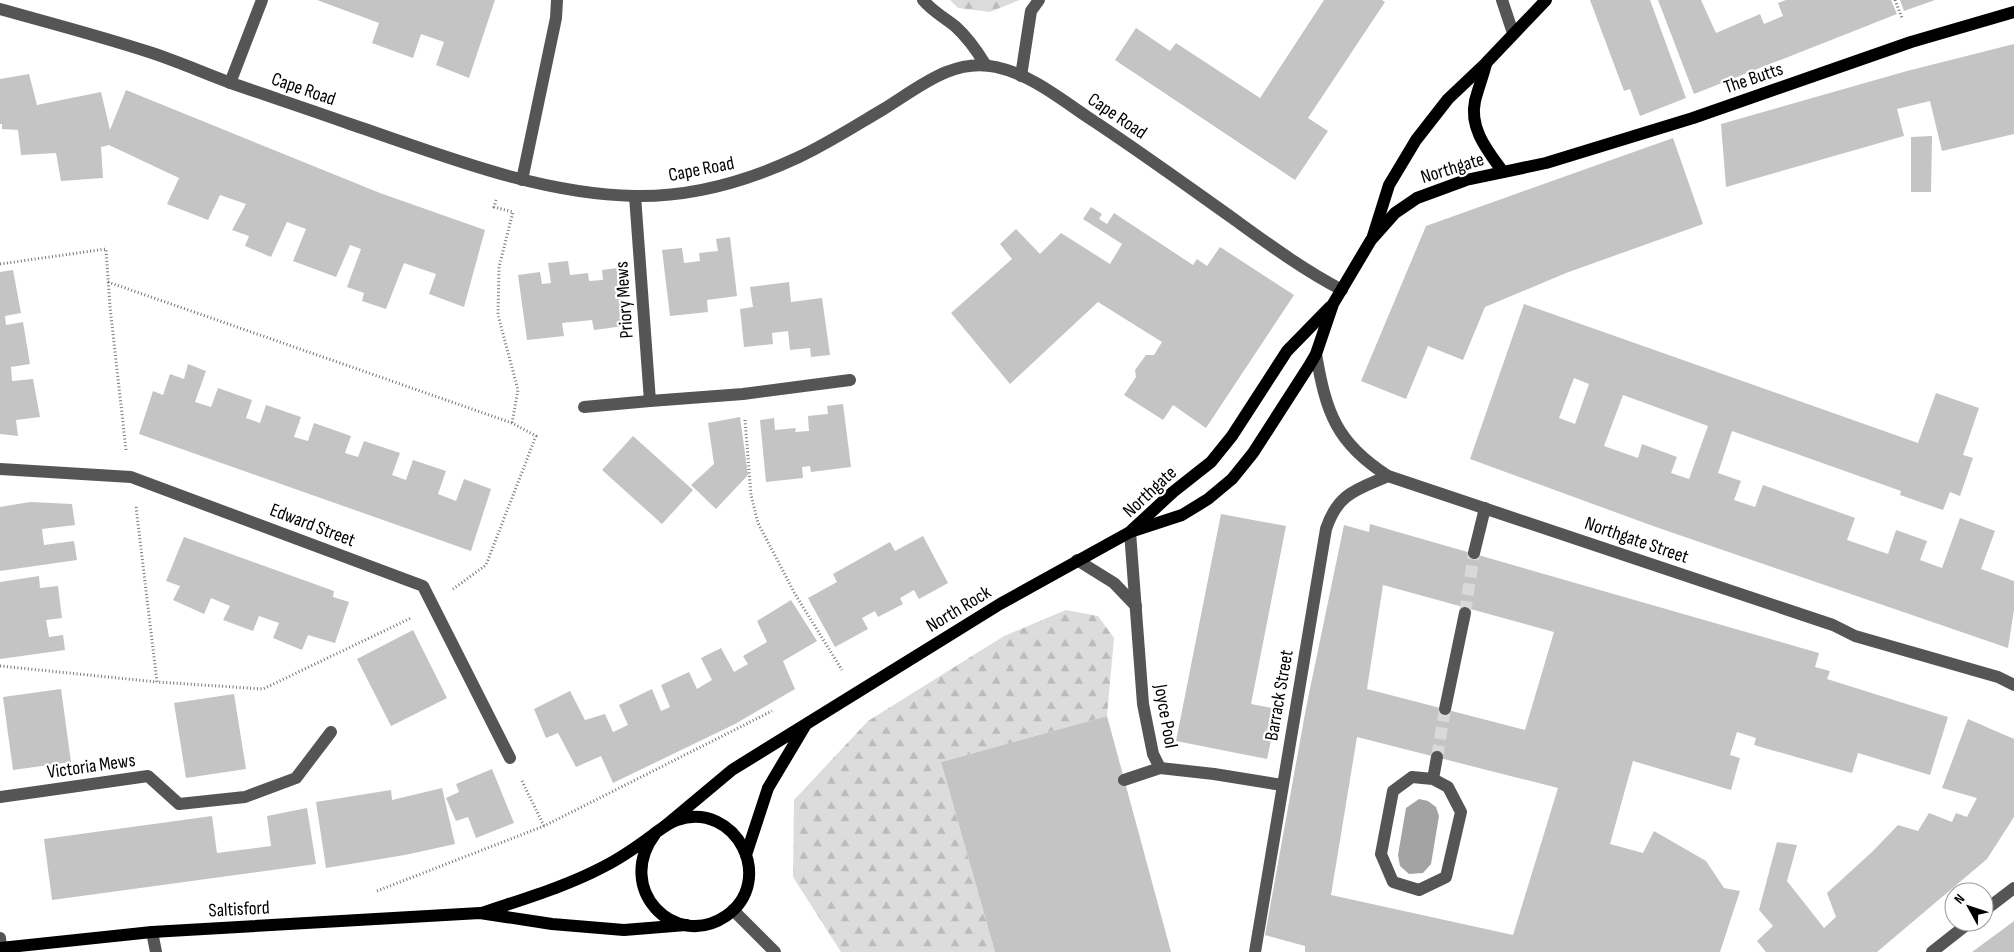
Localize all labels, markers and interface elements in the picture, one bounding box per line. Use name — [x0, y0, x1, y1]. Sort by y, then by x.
street label: The Butts — [1721, 58, 1786, 99]
street label: Cape Road — [268, 68, 339, 111]
street label: Cape Road — [1083, 88, 1151, 144]
street label: Northgate — [1418, 148, 1487, 189]
street label: Cape Road — [667, 152, 736, 187]
street label: Priory Mews — [610, 260, 639, 339]
street label: Northgate — [1118, 461, 1182, 523]
street label: Edward Street — [267, 499, 359, 552]
street label: Northgate Street — [1582, 512, 1692, 569]
street label: North Rock — [922, 581, 996, 638]
street label: Barrack Street — [1260, 648, 1299, 742]
street label: Joyce Pool — [1148, 682, 1182, 750]
street label: Victoria Mews — [46, 749, 137, 784]
north arrow — [1944, 882, 1994, 932]
text: N — [1951, 891, 1968, 907]
street label: Saltisford — [208, 896, 270, 923]

